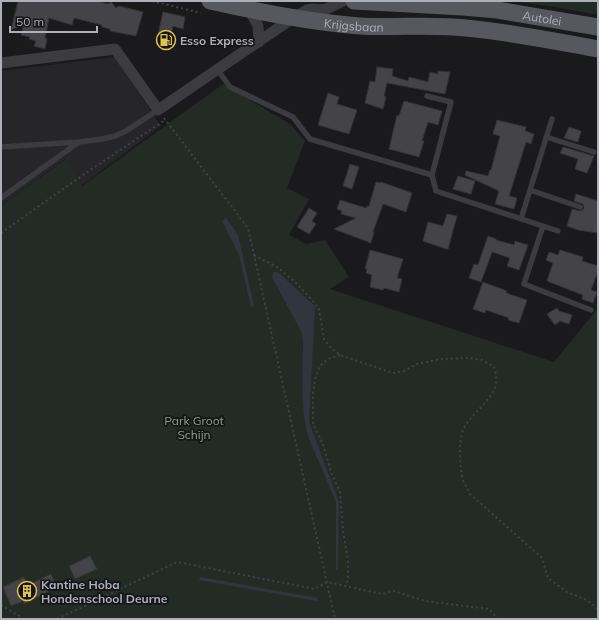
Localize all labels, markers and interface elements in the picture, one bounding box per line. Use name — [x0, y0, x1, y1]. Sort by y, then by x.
street label: Autolei — [522, 7, 563, 28]
scale bar — [10, 8, 97, 34]
text: 50 m — [16, 14, 44, 29]
street label: Krijgsbaan — [323, 15, 384, 34]
fuel station icon: Esso Express — [155, 29, 177, 51]
place label: Esso Express — [180, 33, 254, 48]
park label: Park Groot Schijn — [164, 413, 224, 442]
place label: Kantine Hoba Hondenschool Deurne — [41, 577, 168, 606]
building icon: Kantine Hoba Hondenschool Deurne — [16, 580, 38, 602]

